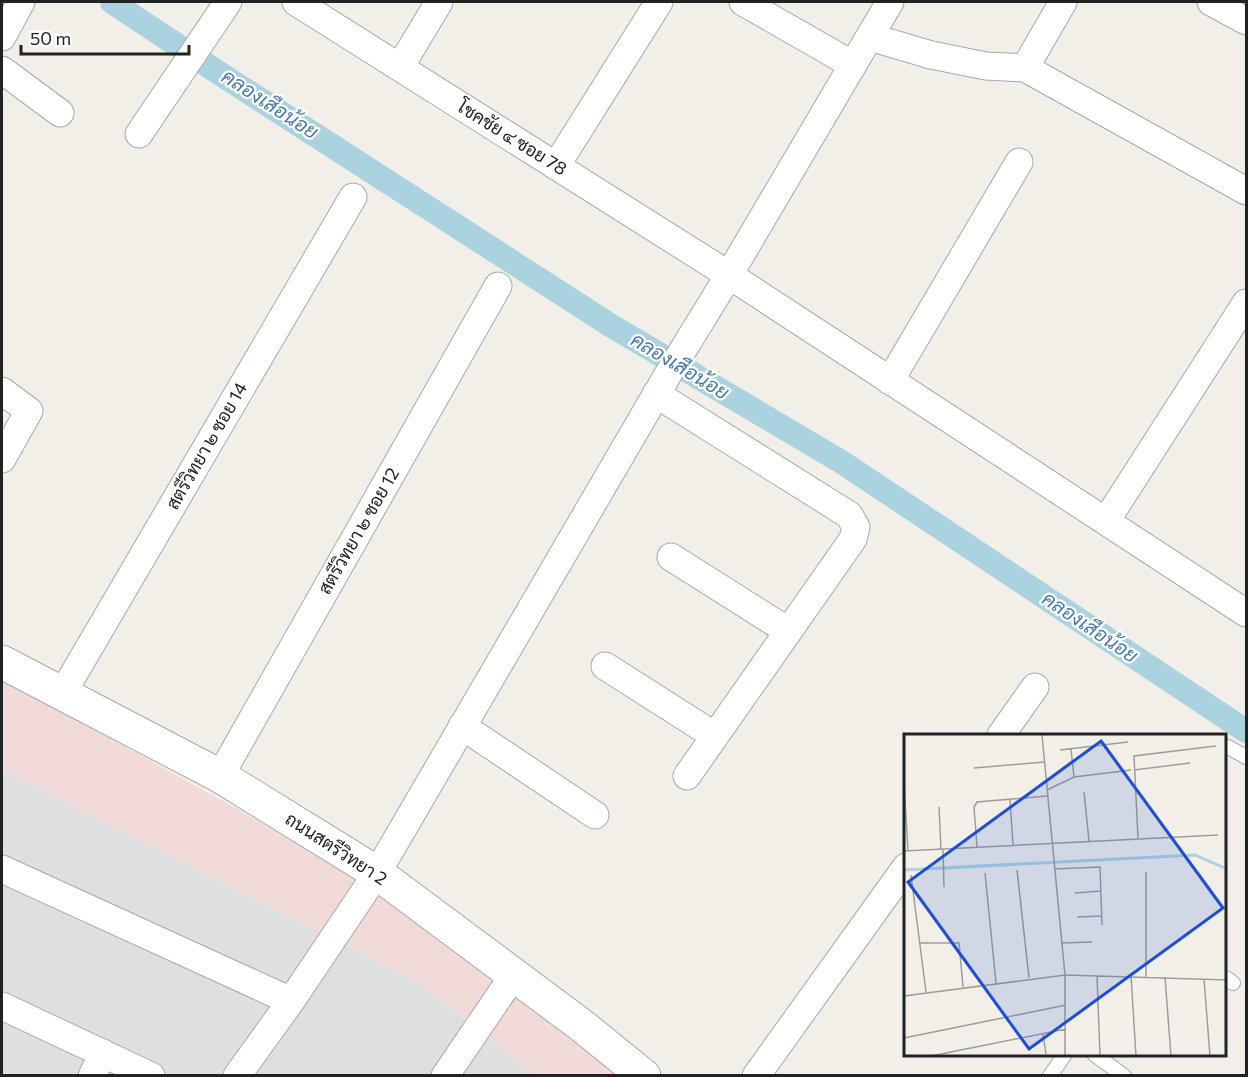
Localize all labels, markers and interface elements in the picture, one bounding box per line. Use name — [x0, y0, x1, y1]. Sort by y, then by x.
scale bar — [21, 18, 189, 56]
text: 50 m — [30, 27, 71, 49]
water label: คลองเสือน้อย — [218, 63, 324, 143]
street label: โชคชัย ๔ ซอย 78 — [453, 93, 572, 180]
water label: คลองเสือน้อย — [627, 327, 734, 404]
street label: สตรีวิทยา ๒ ซอย 14 — [160, 377, 252, 513]
street label: สตรีวิทยา ๒ ซอย 12 — [312, 463, 403, 598]
water label: คลองเสือน้อย — [1038, 585, 1143, 667]
inset map — [904, 734, 1227, 1056]
street label: ถนนสตรีวิทยา 2 — [282, 806, 392, 889]

